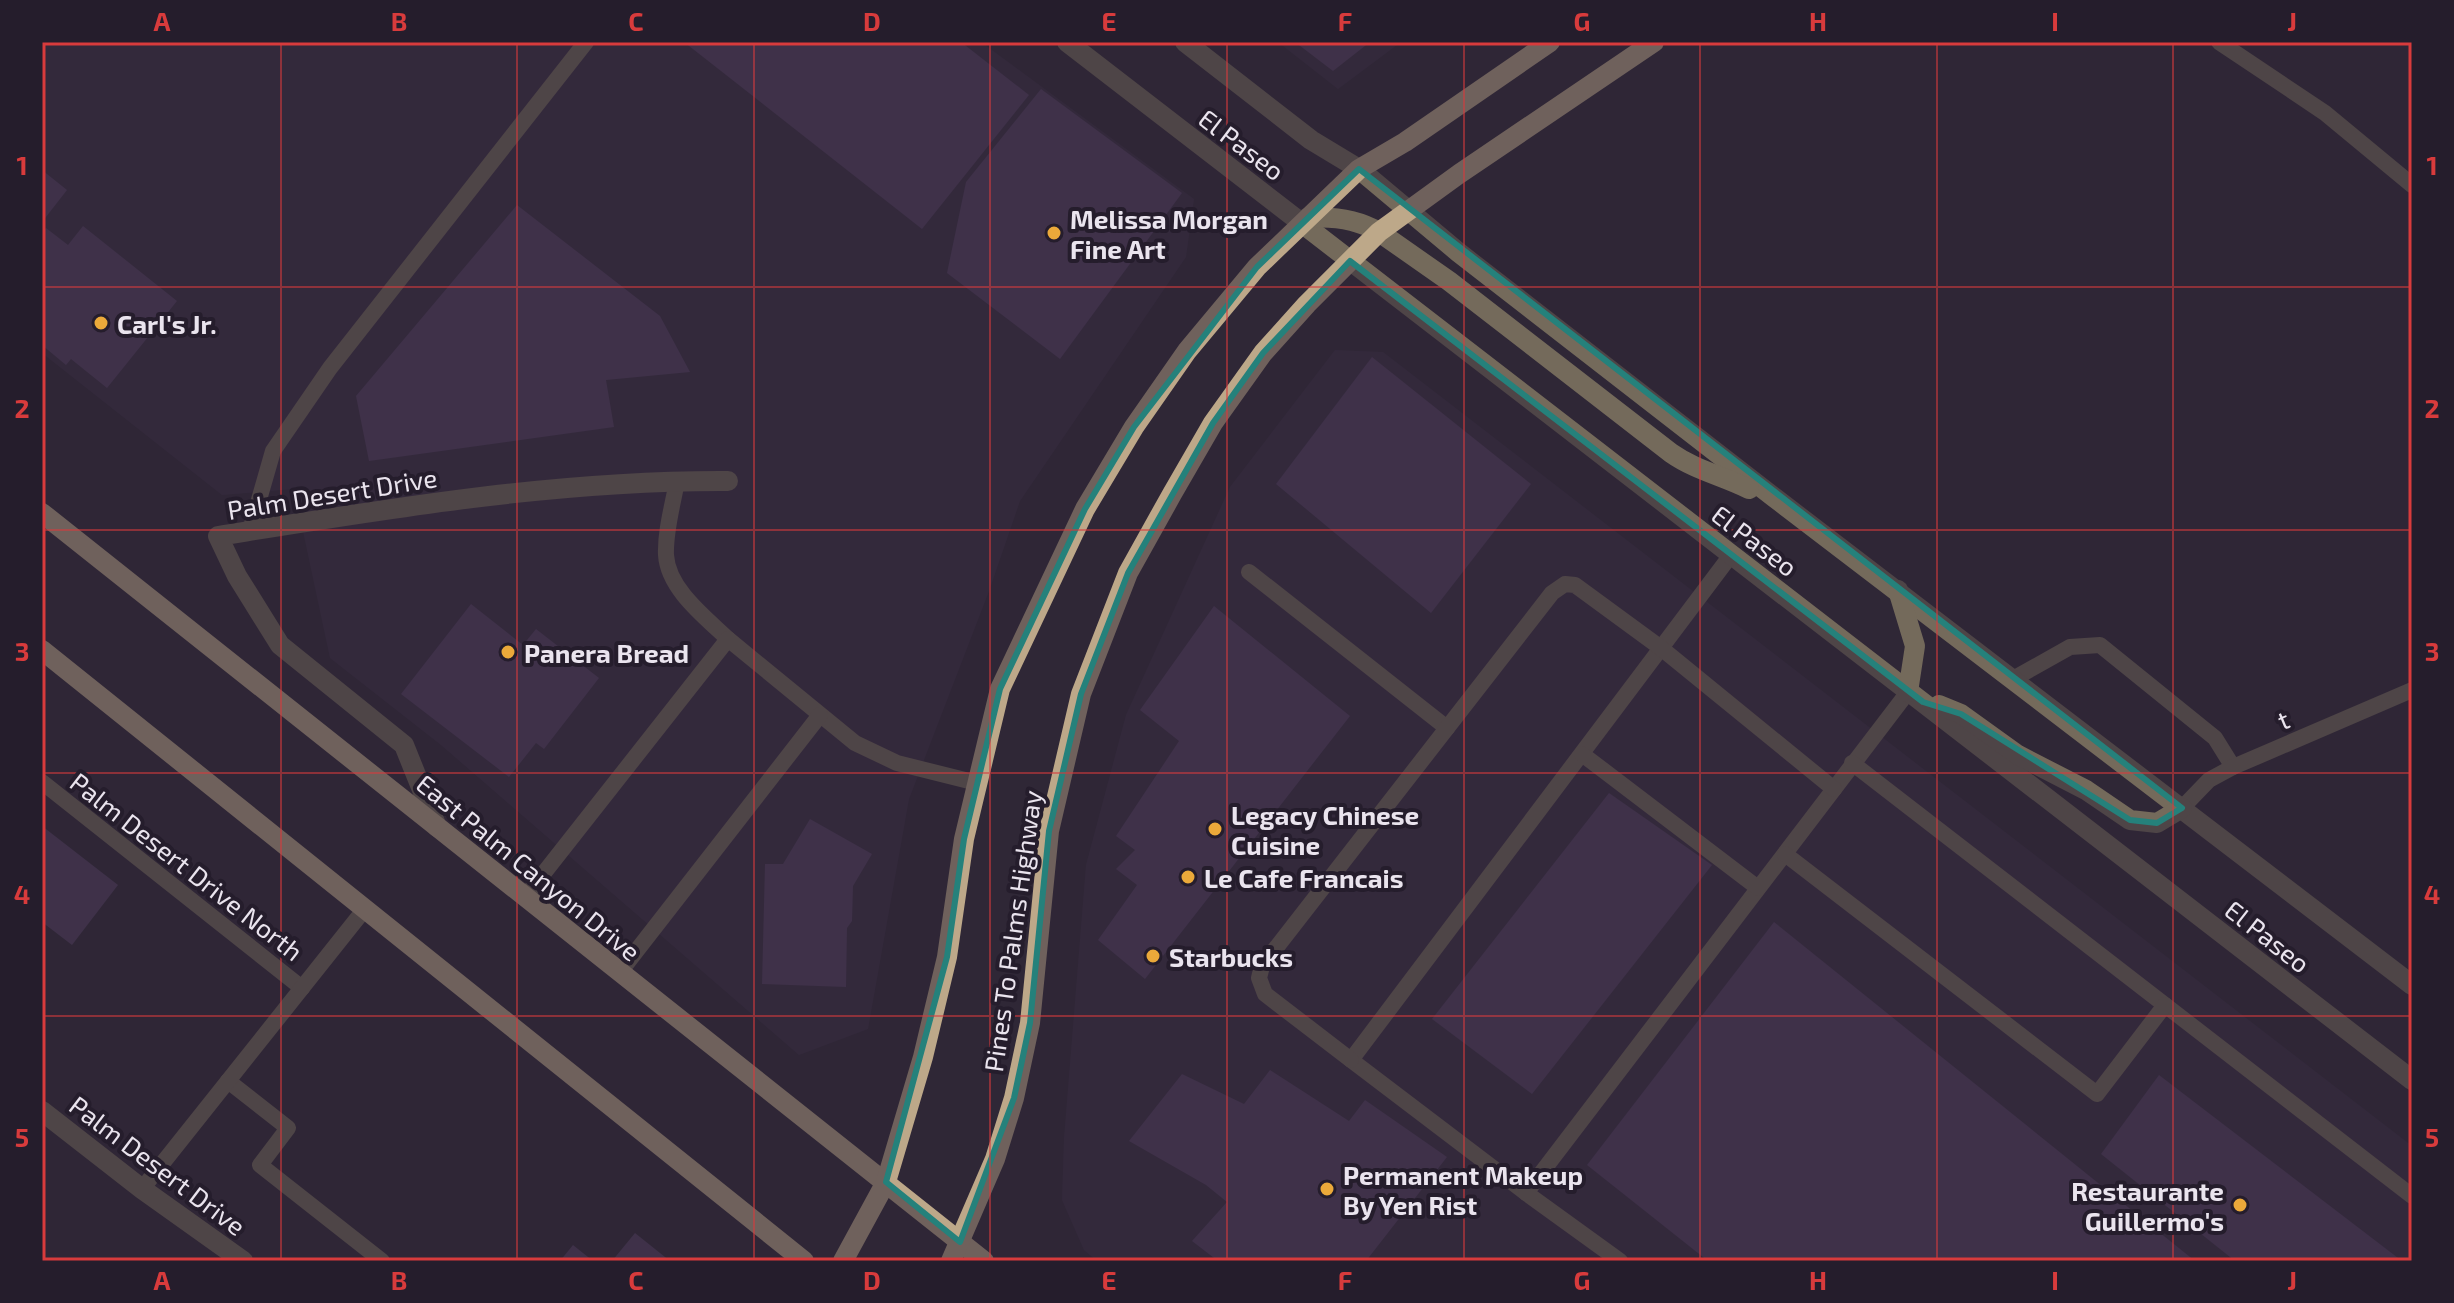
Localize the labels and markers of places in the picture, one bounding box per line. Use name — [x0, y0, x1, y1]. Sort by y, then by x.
place label: Melissa Morgan Fine Art — [1070, 203, 1268, 264]
marker: Melissa Morgan Fine Art — [1045, 224, 1063, 242]
place label: Carl's Jr. — [117, 308, 216, 339]
marker: Carl's Jr. — [92, 314, 110, 332]
place label: Panera Bread — [524, 637, 689, 668]
marker: Panera Bread — [499, 643, 517, 661]
place label: Legacy Chinese Cuisine — [1231, 799, 1419, 860]
marker: Legacy Chinese Cuisine — [1206, 820, 1224, 838]
place label: Le Cafe Francais — [1204, 862, 1404, 893]
marker: Le Cafe Francais — [1179, 868, 1197, 886]
place label: Starbucks — [1169, 941, 1293, 972]
marker: Starbucks — [1144, 947, 1162, 965]
place label: Permanent Makeup By Yen Rist — [1343, 1159, 1583, 1221]
place label: Restaurante Guillermo's — [2071, 1175, 2224, 1236]
marker: Permanent Makeup By Yen Rist — [1318, 1180, 1336, 1198]
marker: Restaurante Guillermo's — [2231, 1196, 2249, 1214]

